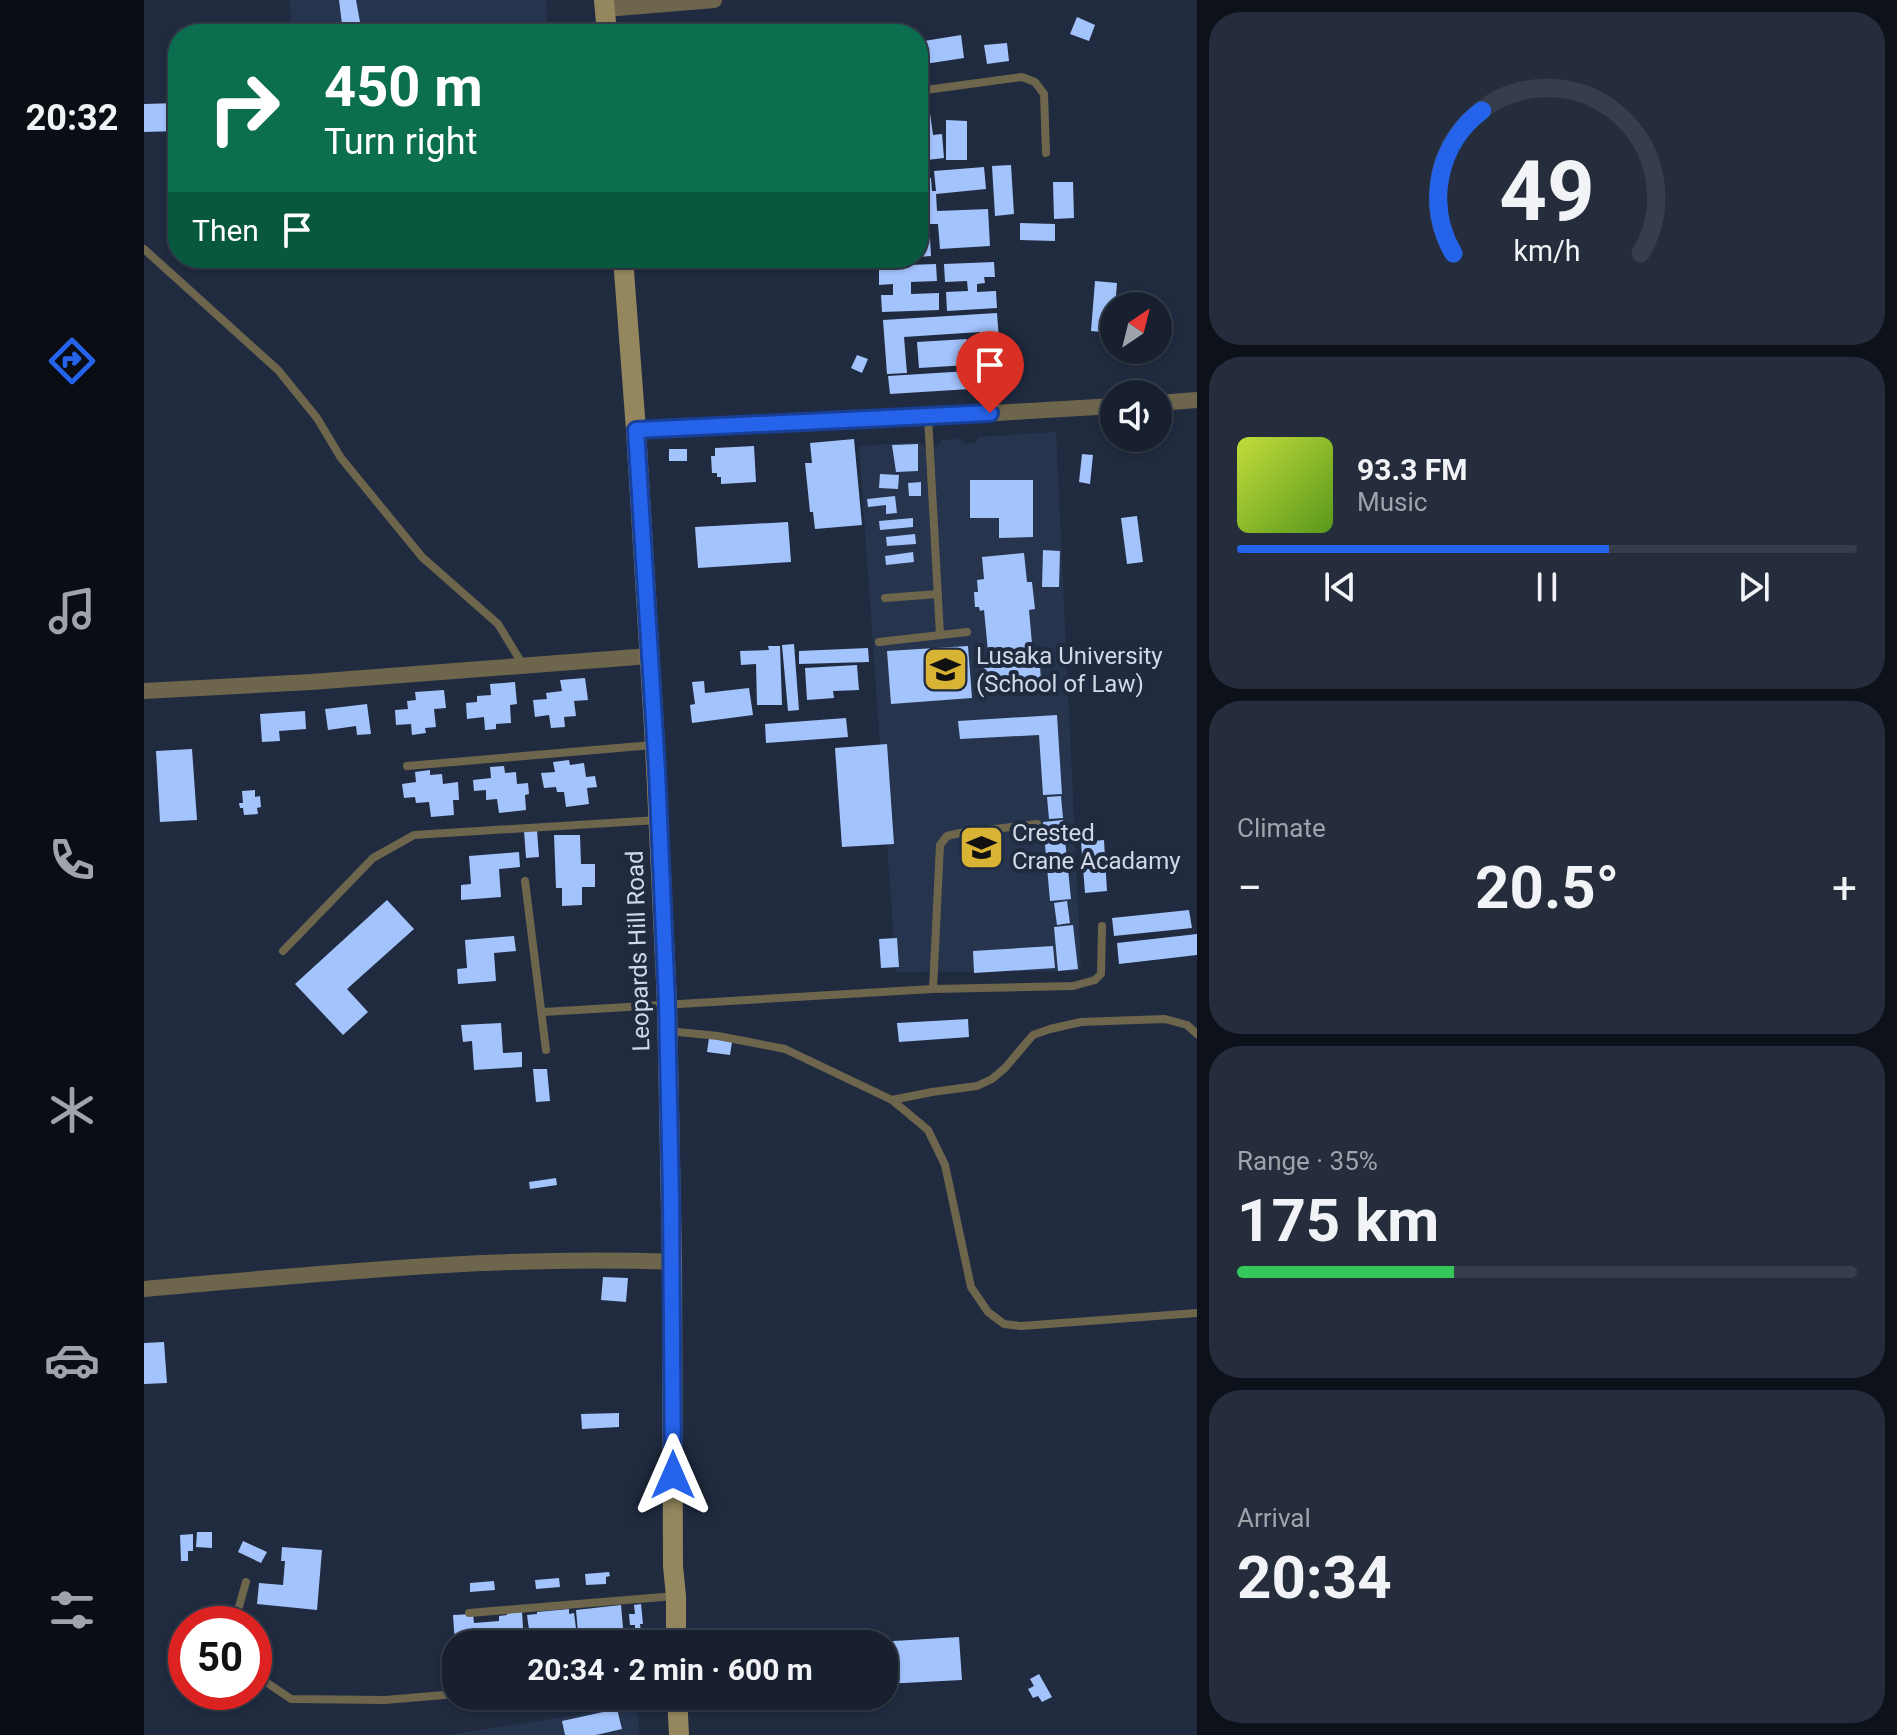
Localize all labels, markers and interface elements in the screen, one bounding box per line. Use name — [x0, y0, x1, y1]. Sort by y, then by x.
text: 450 m — [324, 54, 483, 120]
icon: right — [192, 56, 296, 160]
text: 20:32 — [26, 97, 118, 139]
text: Turn right — [324, 121, 477, 163]
text: 49 — [1499, 143, 1595, 240]
icon: arrive — [275, 208, 319, 252]
text: Then — [192, 213, 259, 248]
text: km/h — [1513, 234, 1581, 268]
north arrow — [1100, 292, 1172, 364]
map controls — [1100, 292, 1172, 452]
pin — [956, 331, 1024, 413]
icon: directions — [44, 333, 100, 389]
icon: arrive — [968, 343, 1012, 387]
button: sound — [1100, 380, 1172, 452]
text: 93.3 FM — [1357, 452, 1468, 487]
text: Music — [1357, 487, 1427, 517]
icon: previous — [1318, 565, 1362, 609]
icon: pause — [1525, 565, 1569, 609]
icon: next — [1732, 565, 1776, 609]
icon: music — [44, 583, 100, 639]
place label: Lusaka University (School of Law) — [976, 642, 1163, 698]
school or university icon: Lusaka University (School of Law) — [921, 646, 969, 694]
text: Climate — [1237, 813, 1326, 843]
place label: Crested Crane Acadamy — [1012, 819, 1181, 875]
school or university icon: Crested Crane Acadamy — [957, 823, 1005, 871]
icon: phone — [44, 832, 100, 888]
street label: Leopards Hill Road — [620, 850, 656, 1052]
text: 20.5° — [1475, 852, 1619, 923]
text: − — [1237, 862, 1262, 914]
text: + — [1832, 862, 1857, 914]
icon: climate — [44, 1082, 100, 1138]
text: Range · 35% — [1237, 1146, 1378, 1176]
text: 175 km — [1237, 1185, 1439, 1256]
icon: car — [44, 1332, 100, 1388]
position arrow — [631, 1433, 715, 1517]
text: Arrival — [1237, 1503, 1311, 1533]
text: 20:34 — [1237, 1542, 1392, 1613]
icon: filters — [44, 1582, 100, 1638]
speed limit sign: 50 — [168, 1606, 272, 1710]
text: 20:34 · 2 min · 600 m — [527, 1652, 813, 1687]

